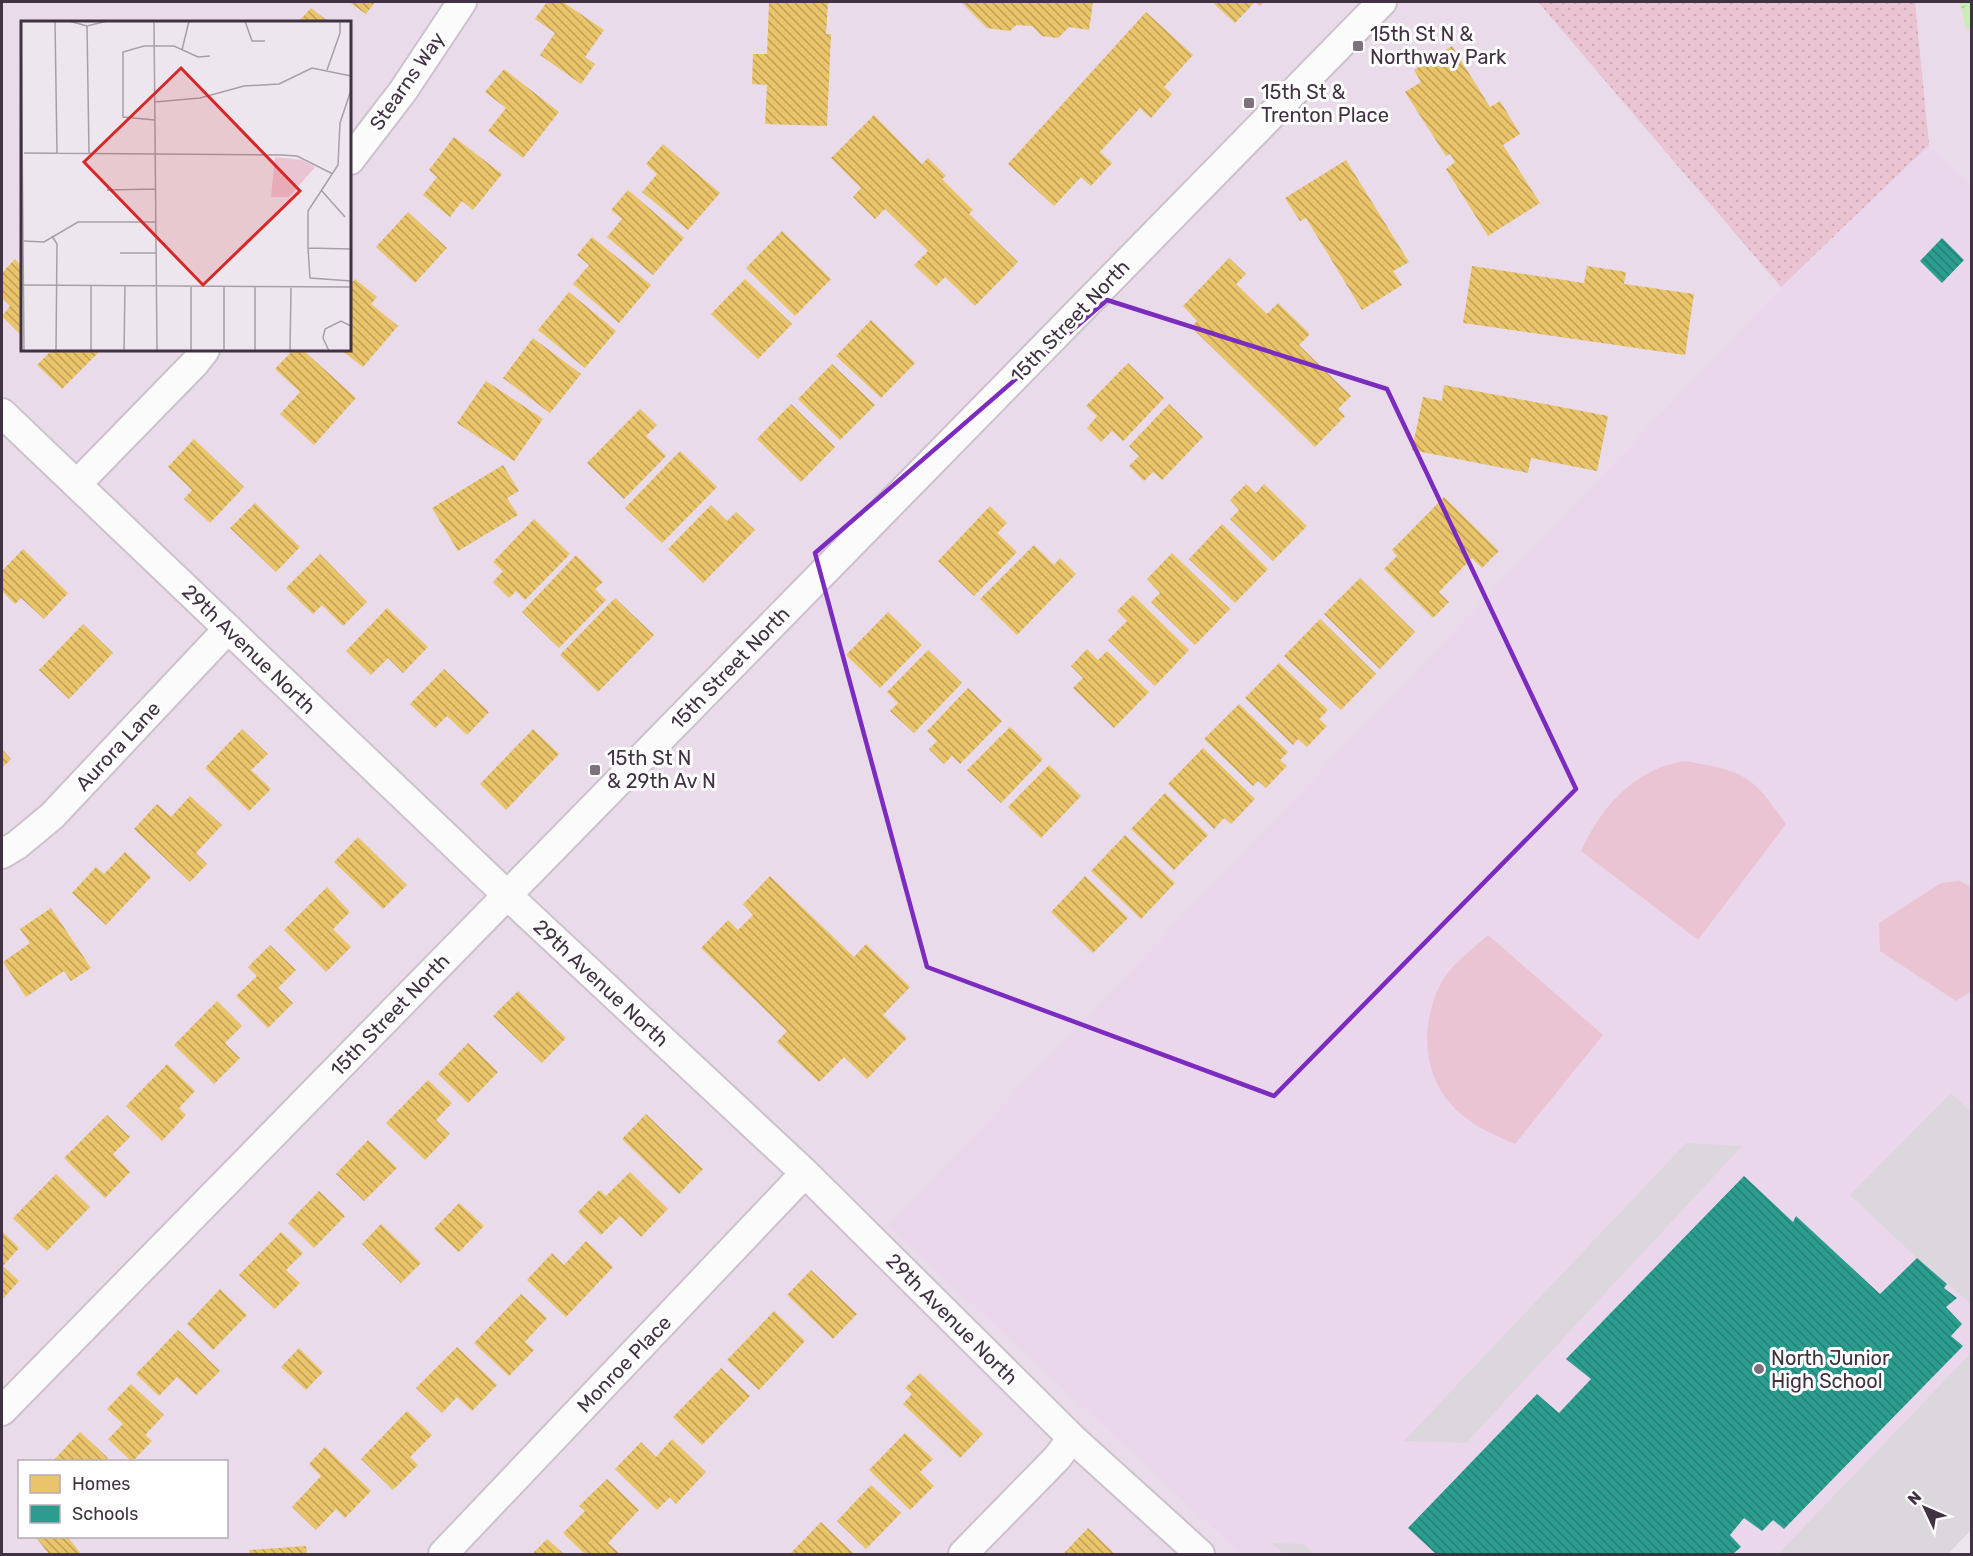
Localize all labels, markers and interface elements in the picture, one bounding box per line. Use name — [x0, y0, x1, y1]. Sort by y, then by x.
inset map — [21, 21, 351, 351]
place label: 15th St N & Northway Park — [1370, 22, 1507, 69]
street label: Stearns Way — [364, 27, 450, 135]
marker: 15th St N & Northway Park — [1351, 39, 1365, 53]
place label: 15th St & Trenton Place — [1261, 80, 1389, 127]
marker: 15th St & Trenton Place — [1242, 96, 1256, 110]
street label: 15th Street North — [1005, 255, 1135, 387]
street label: 29th Avenue North — [177, 579, 321, 719]
street label: 15th Street North — [665, 602, 795, 734]
street label: Aurora Lane — [71, 696, 165, 796]
place label: 15th St N & 29th Av N — [607, 746, 716, 793]
marker: 15th St N & 29th Av N — [588, 763, 602, 777]
street label: 29th Avenue North — [528, 914, 674, 1052]
street label: 15th Street North — [325, 949, 455, 1081]
street label: 29th Avenue North — [881, 1248, 1023, 1390]
street label: Monroe Place — [572, 1311, 676, 1417]
place label: North Junior High School — [1771, 1346, 1890, 1393]
marker: North Junior High School — [1752, 1362, 1766, 1376]
legend — [18, 1460, 228, 1538]
text: Homes — [72, 1473, 130, 1495]
north arrow — [1895, 1478, 1955, 1538]
text: N — [1904, 1487, 1925, 1509]
text: Schools — [72, 1503, 138, 1525]

